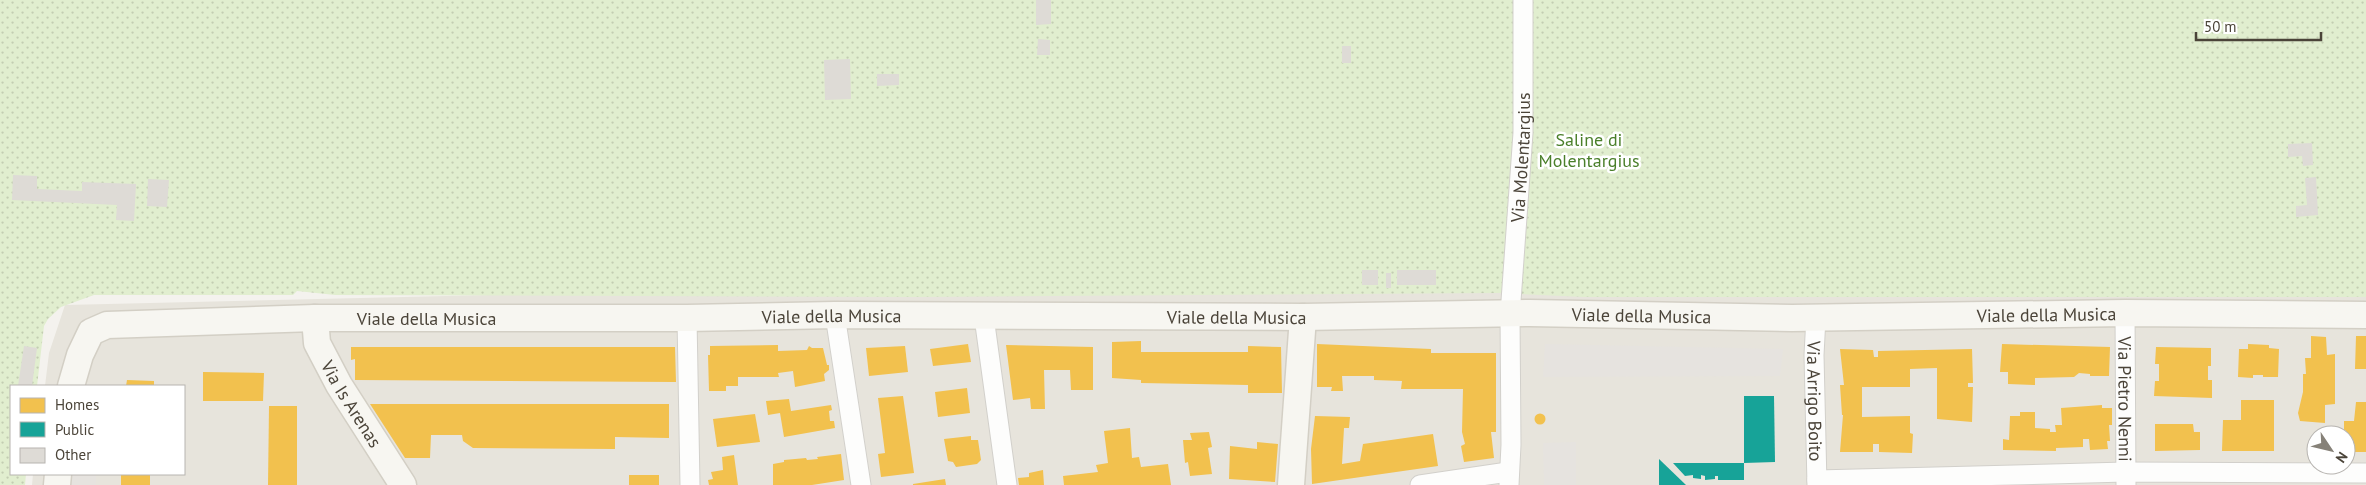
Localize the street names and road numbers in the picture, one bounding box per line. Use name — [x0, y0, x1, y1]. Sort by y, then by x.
street label: Via Molentargius — [1505, 93, 1535, 224]
street label: Viale della Musica — [1570, 302, 1712, 328]
street label: Viale della Musica — [1975, 302, 2117, 327]
street label: Viale della Musica — [761, 303, 902, 328]
street label: Viale della Musica — [1166, 305, 1307, 329]
street label: Viale della Musica — [356, 307, 497, 330]
street label: Via Pietro Nenni — [2114, 335, 2137, 462]
street label: Via Arrigo Boito — [1802, 339, 1828, 461]
street label: Via Is Arenas — [316, 355, 387, 451]

